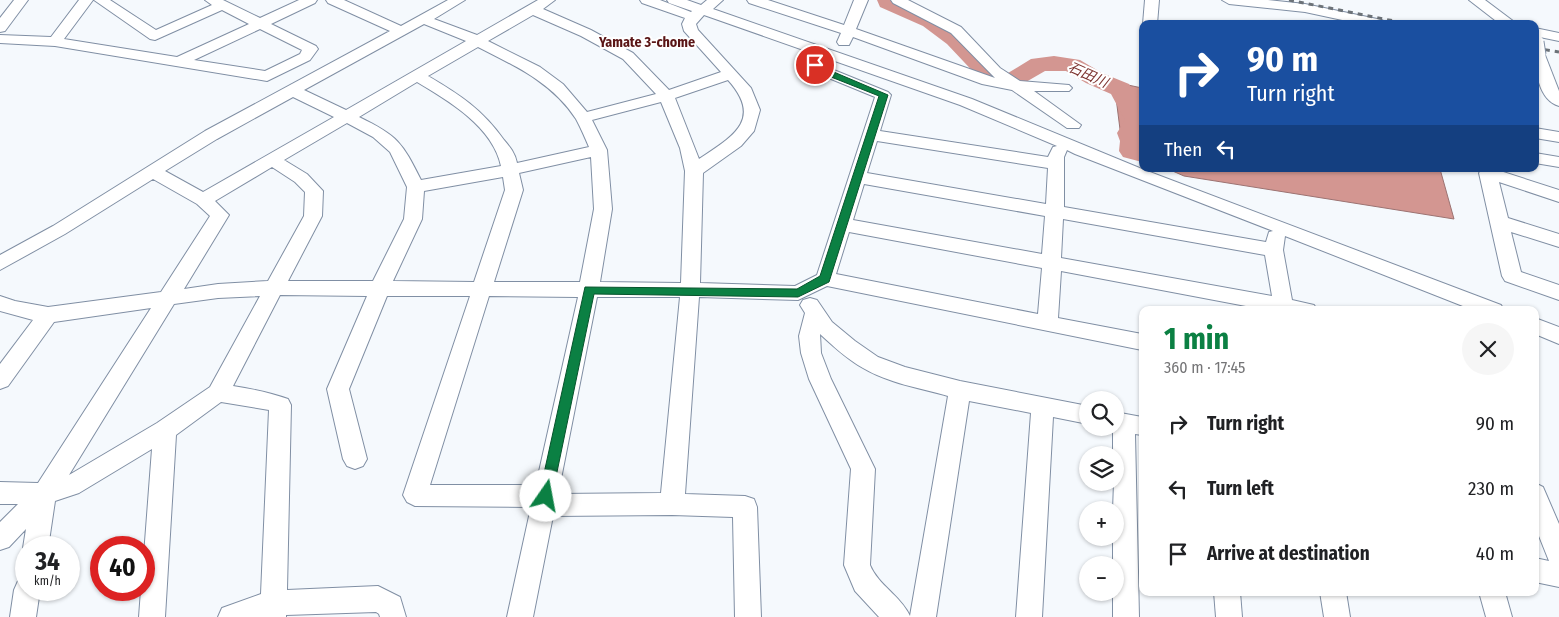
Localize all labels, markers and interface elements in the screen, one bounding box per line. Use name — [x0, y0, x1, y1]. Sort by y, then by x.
district label: Yamate 3-chome — [598, 34, 695, 51]
text: 90 m — [1247, 38, 1318, 80]
icon: right — [1164, 40, 1229, 105]
pin — [794, 44, 836, 86]
icon: arrive — [801, 51, 829, 79]
water label: 石田川 — [1065, 59, 1112, 92]
text: Turn right — [1247, 80, 1335, 107]
icon: left — [1212, 135, 1240, 163]
text: Then — [1164, 138, 1202, 161]
text: 1 min — [1164, 321, 1229, 357]
button: close — [1462, 323, 1514, 375]
text: 360 m · 17:45 — [1164, 358, 1245, 377]
map controls — [1079, 391, 1124, 601]
button: search — [1079, 391, 1124, 436]
icon: right — [1164, 410, 1192, 438]
text: Turn right — [1207, 412, 1284, 435]
text: 90 m — [1476, 412, 1514, 435]
button: layers — [1079, 446, 1124, 491]
position arrow — [519, 469, 571, 521]
icon: left — [1164, 475, 1192, 503]
text: Turn left — [1207, 477, 1274, 500]
text: 230 m — [1468, 477, 1514, 500]
button: + — [1079, 501, 1124, 546]
speed limit sign: 40 — [90, 536, 155, 601]
icon: arrive — [1164, 540, 1192, 568]
text: Arrive at destination — [1207, 542, 1370, 565]
text: 40 m — [1476, 542, 1514, 565]
text: 34 — [35, 547, 60, 577]
button: − — [1079, 556, 1124, 601]
text: km/h — [34, 574, 61, 588]

